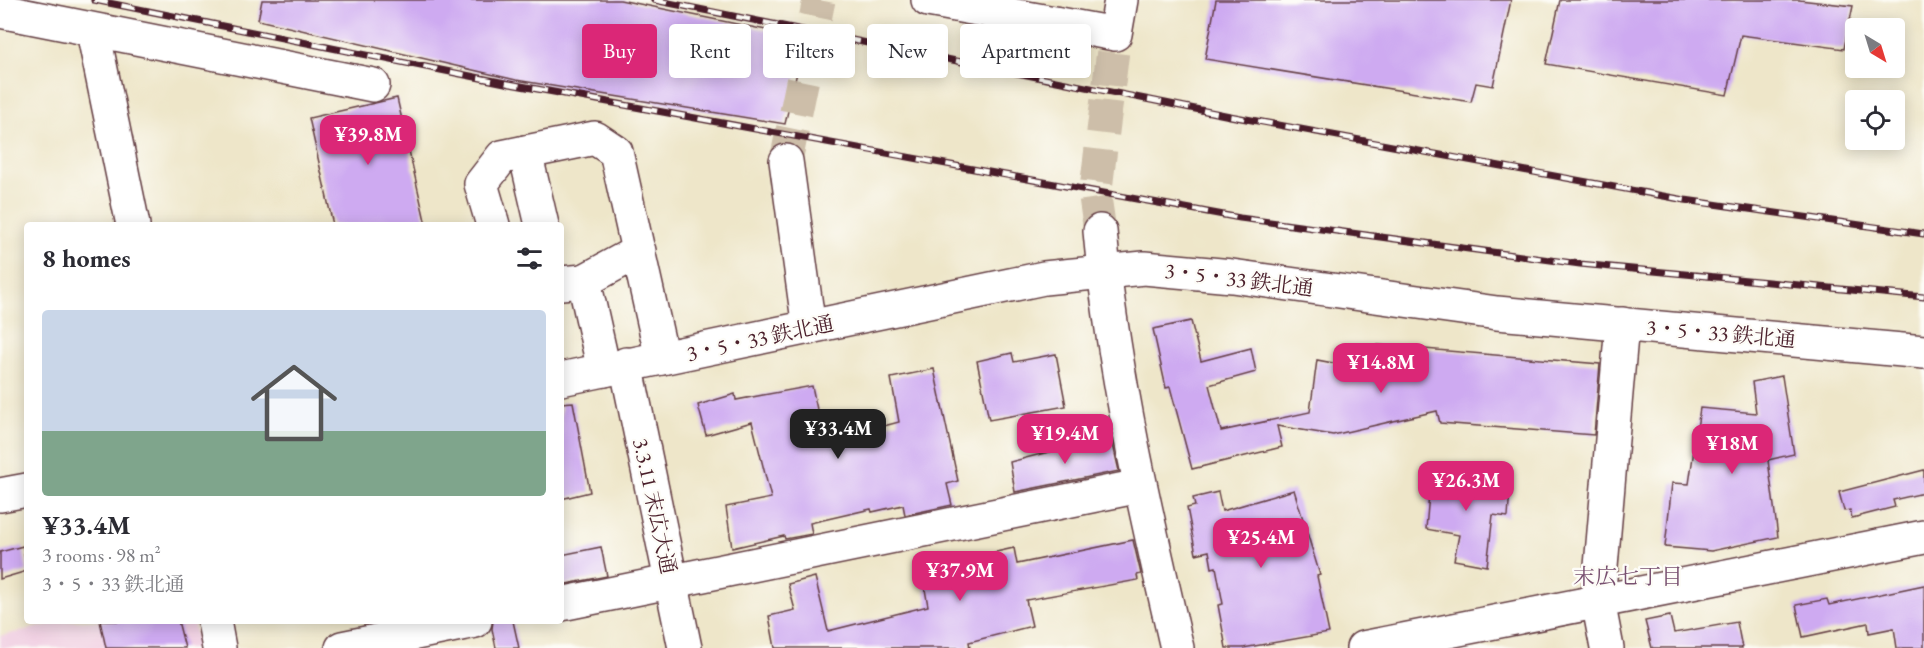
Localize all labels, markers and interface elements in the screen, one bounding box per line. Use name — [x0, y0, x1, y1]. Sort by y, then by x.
north arrow — [1845, 18, 1905, 78]
map controls — [1845, 18, 1905, 150]
chip: Buy — [582, 24, 657, 78]
chip: Rent — [669, 24, 751, 78]
chip: Filters — [763, 24, 855, 78]
chip: New — [867, 24, 948, 78]
chip: Apartment — [960, 24, 1091, 78]
button: locate — [1845, 90, 1905, 150]
pin: ¥39.8M — [319, 115, 417, 166]
text: ¥39.8M — [334, 121, 402, 147]
text: 8 homes — [42, 241, 131, 275]
icon: filters — [513, 242, 546, 275]
street label: 3・5・33 鉄北通 — [1163, 256, 1315, 302]
street label: 3・5・33 鉄北通 — [684, 309, 836, 367]
street label: 3・5・33 鉄北通 — [1645, 313, 1797, 353]
pin: ¥14.8M — [1332, 343, 1430, 394]
icon: home — [240, 349, 348, 457]
text: ¥14.8M — [1347, 349, 1415, 375]
pin: ¥33.4M — [789, 409, 887, 460]
pin: ¥19.4M — [1016, 414, 1114, 465]
text: ¥33.4M — [804, 415, 872, 441]
text: ¥19.4M — [1031, 420, 1099, 446]
pin: ¥18M — [1696, 424, 1768, 475]
text: ¥18M — [1706, 430, 1758, 456]
street label: 3.3.11 末広大通 — [627, 436, 683, 576]
pin: ¥26.3M — [1417, 461, 1515, 512]
text: ¥26.3M — [1432, 467, 1500, 493]
text: ¥33.4M — [42, 508, 131, 542]
pin: ¥25.4M — [1212, 518, 1310, 569]
text: ¥25.4M — [1227, 524, 1295, 550]
text: 3 rooms · 98 m² — [42, 542, 161, 568]
pin: ¥37.9M — [911, 551, 1009, 602]
text: ¥37.9M — [926, 557, 994, 583]
district label: 末広七丁目 — [1573, 562, 1683, 591]
text: 3・5・33 鉄北通 — [42, 571, 184, 597]

